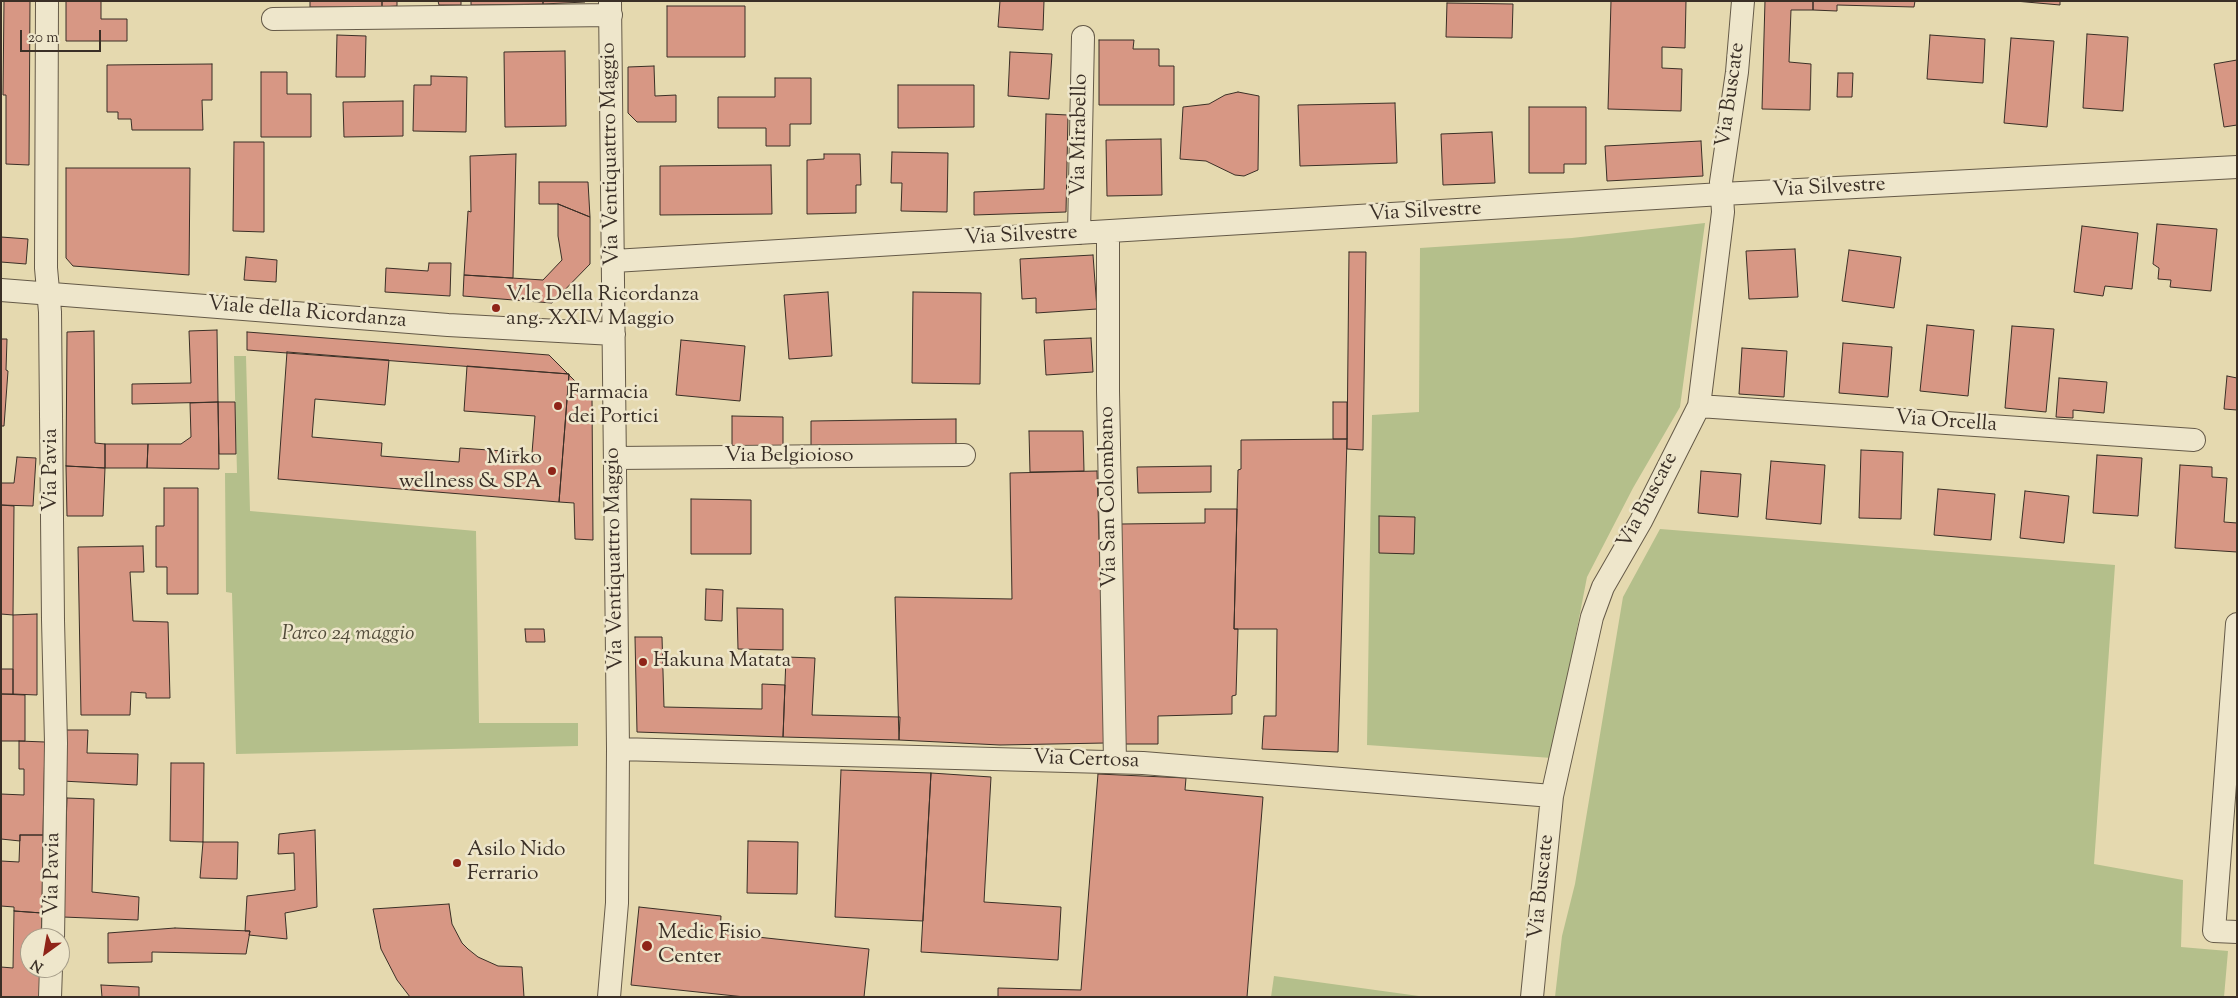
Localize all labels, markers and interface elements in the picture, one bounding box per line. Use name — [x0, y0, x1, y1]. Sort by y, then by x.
scale bar — [22, 20, 104, 52]
text: 20 m — [28, 28, 59, 49]
street label: Via Buscate — [1712, 41, 1752, 149]
street label: Via Ventiquattro Maggio — [597, 42, 627, 266]
street label: Via Mirabello — [1067, 74, 1095, 196]
street label: Via Silvestre — [1772, 173, 1886, 205]
street label: Via Silvestre — [1368, 197, 1482, 229]
street label: Via Silvestre — [964, 221, 1078, 253]
place label: V.le Della Ricordanza ang. XXIV Maggio — [506, 283, 699, 333]
street label: Viale della Ricordanza — [206, 293, 408, 335]
marker: V.le Della Ricordanza ang. XXIV Maggio — [490, 302, 502, 314]
place label: Farmacia dei Portici — [568, 381, 659, 431]
marker: Farmacia dei Portici — [552, 400, 564, 412]
street label: Via San Colombano — [1096, 406, 1124, 588]
street label: Via Orcella — [1894, 407, 1998, 439]
street label: Via Pavia — [39, 428, 65, 512]
street label: Via Belgioioso — [724, 444, 854, 470]
place label: Mirko wellness & SPA — [399, 446, 542, 496]
street label: Via Ventiquattro Maggio — [601, 447, 631, 671]
street label: Via Buscate — [1613, 449, 1685, 553]
marker: Mirko wellness & SPA — [546, 465, 558, 477]
park label: Parco 24 maggio — [282, 622, 414, 648]
place label: Hakuna Matata — [653, 649, 791, 675]
marker: Hakuna Matata — [637, 656, 649, 668]
street label: Via Certosa — [1032, 747, 1140, 775]
street label: Via Pavia — [41, 832, 67, 916]
street label: Via Buscate — [1525, 833, 1561, 941]
place label: Asilo Nido Ferrario — [467, 838, 566, 888]
marker: Asilo Nido Ferrario — [451, 857, 463, 869]
place label: Medic Fisio Center — [658, 921, 761, 971]
north arrow — [20, 928, 70, 978]
marker: Medic Fisio Center — [640, 939, 654, 953]
text: N — [28, 953, 48, 976]

